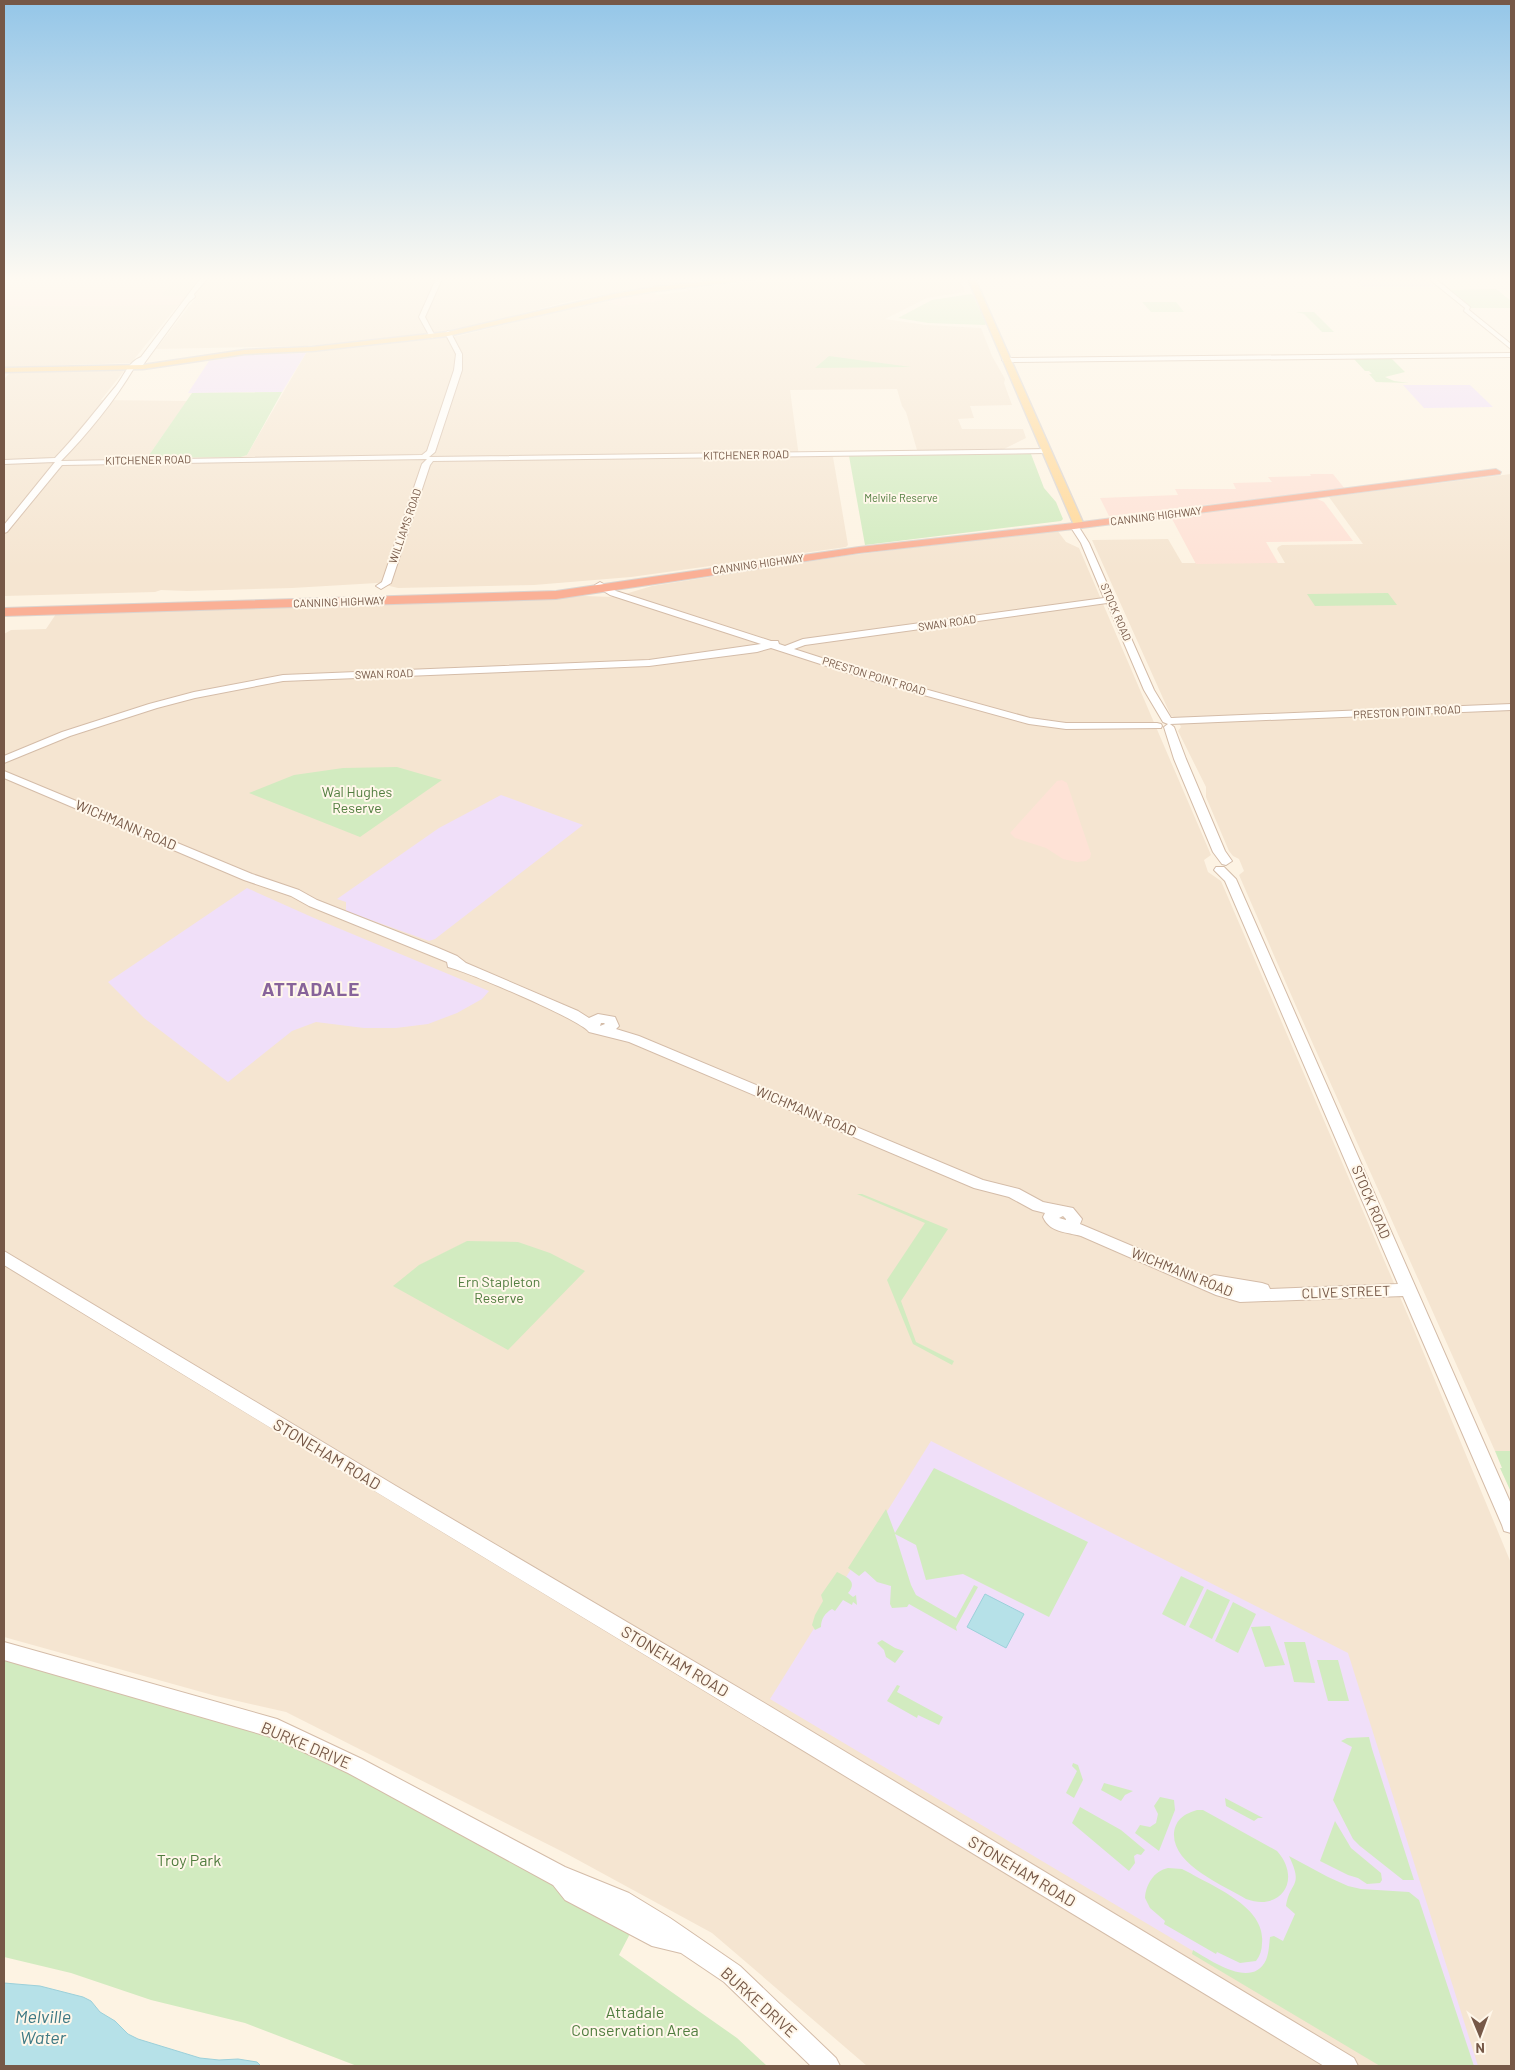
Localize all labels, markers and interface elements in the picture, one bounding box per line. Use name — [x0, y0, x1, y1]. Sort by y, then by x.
street label: KITCHENER ROAD — [703, 447, 789, 462]
street label: KITCHENER ROAD — [105, 452, 191, 467]
street label: WILLIAMS ROAD — [386, 487, 423, 565]
park label: Melvile Reserve — [864, 491, 938, 504]
street label: CANNING HIGHWAY — [1109, 503, 1202, 528]
street label: CANNING HIGHWAY — [711, 551, 804, 576]
street label: STOCK ROAD — [1098, 581, 1135, 643]
street label: CANNING HIGHWAY — [293, 593, 385, 610]
street label: SWAN ROAD — [917, 612, 977, 633]
street label: PRESTON POINT ROAD — [821, 654, 928, 698]
street label: SWAN ROAD — [355, 666, 414, 681]
street label: PRESTON POINT ROAD — [1353, 702, 1461, 721]
park label: Wal Hughes Reserve — [322, 783, 392, 816]
street label: WICHMANN ROAD — [73, 796, 179, 853]
district label: ATTADALE — [262, 977, 360, 1000]
street label: WICHMANN ROAD — [753, 1082, 859, 1139]
street label: STOCK ROAD — [1348, 1163, 1395, 1241]
street label: WICHMANN ROAD — [1129, 1243, 1235, 1300]
park label: Ern Stapleton Reserve — [458, 1273, 540, 1306]
street label: CLIVE STREET — [1301, 1281, 1391, 1302]
street label: STONEHAM ROAD — [270, 1414, 384, 1493]
street label: STONEHAM ROAD — [618, 1621, 732, 1700]
street label: BURKE DRIVE — [259, 1717, 354, 1772]
street label: STONEHAM ROAD — [965, 1831, 1079, 1910]
park label: Troy Park — [157, 1850, 221, 1869]
street label: BURKE DRIVE — [717, 1963, 801, 2041]
park label: Attadale Conservation Area — [571, 2002, 699, 2039]
water label: Melville Water — [15, 2005, 71, 2048]
north arrow — [1455, 2010, 1505, 2060]
text: N — [1475, 2040, 1485, 2057]

